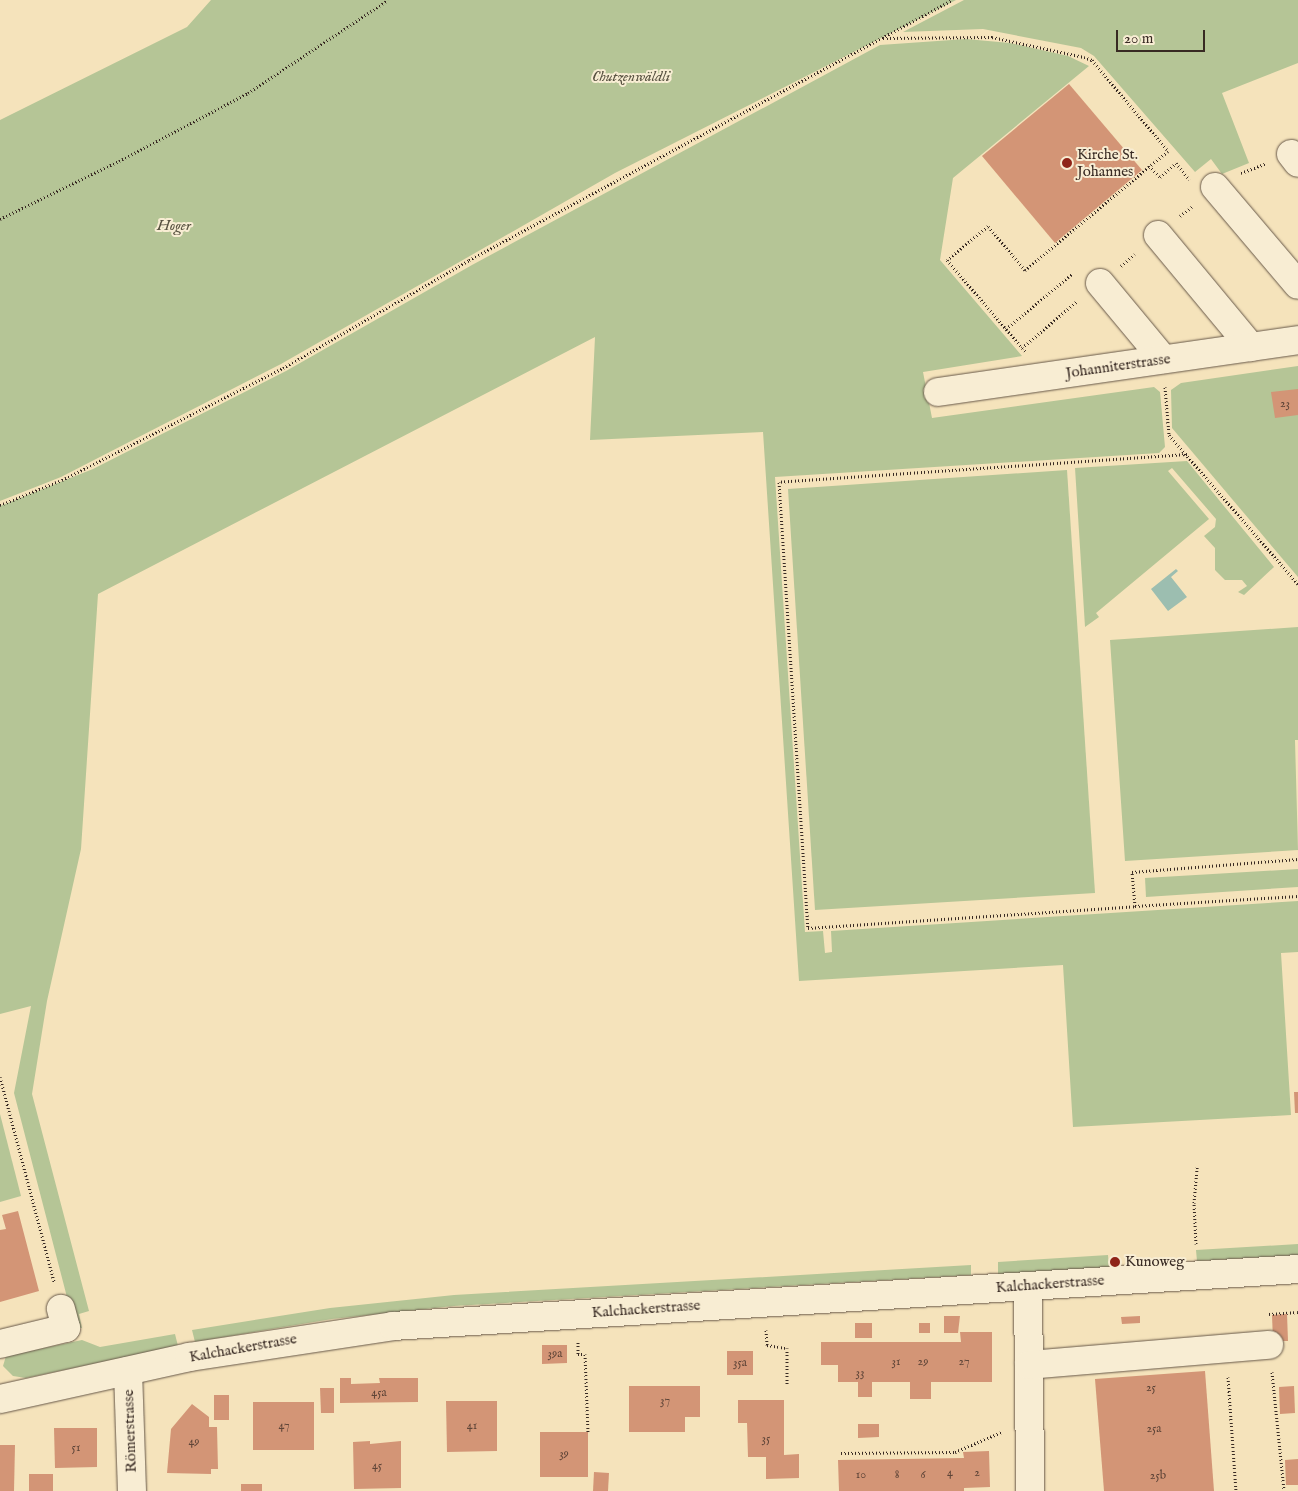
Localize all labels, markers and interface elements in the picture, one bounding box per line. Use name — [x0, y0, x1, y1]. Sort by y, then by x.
scale bar — [1118, 20, 1207, 52]
text: 20 m — [1124, 29, 1153, 48]
park label: Chutzenwäldli — [592, 68, 670, 86]
place label: Kirche St. Johannes — [1077, 145, 1138, 180]
marker: Kirche St. Johannes — [1061, 157, 1073, 169]
park label: Hoger — [157, 217, 191, 235]
street label: Johanniterstrasse — [1064, 350, 1172, 382]
house number: 23 — [1280, 397, 1290, 411]
place label: Kunoweg — [1125, 1253, 1184, 1271]
marker: Kunoweg — [1109, 1256, 1121, 1268]
street label: Kalchackerstrasse — [995, 1271, 1105, 1297]
street label: Kalchackerstrasse — [591, 1296, 701, 1322]
street label: Kalchackerstrasse — [188, 1330, 298, 1366]
house number: 39a — [548, 1347, 562, 1361]
house number: 31 — [892, 1355, 900, 1369]
house number: 29 — [918, 1355, 928, 1369]
house number: 27 — [958, 1355, 970, 1369]
house number: 35a — [733, 1356, 747, 1370]
house number: 33 — [856, 1366, 864, 1380]
house number: 25 — [1146, 1381, 1156, 1395]
house number: 45a — [371, 1386, 387, 1400]
street label: Römerstrasse — [120, 1389, 140, 1473]
house number: 37 — [660, 1394, 670, 1408]
house number: 47 — [278, 1419, 290, 1433]
house number: 41 — [467, 1419, 477, 1433]
house number: 25a — [1146, 1422, 1162, 1436]
house number: 35 — [762, 1432, 770, 1446]
house number: 49 — [188, 1435, 200, 1449]
house number: 51 — [72, 1441, 80, 1455]
house number: 39 — [559, 1447, 569, 1461]
house number: 45 — [372, 1459, 382, 1473]
house number: 4 — [947, 1466, 953, 1480]
house number: 2 — [974, 1466, 980, 1480]
house number: 10 — [856, 1468, 866, 1482]
house number: 8 — [895, 1468, 899, 1482]
house number: 6 — [920, 1468, 926, 1482]
house number: 25b — [1150, 1469, 1166, 1483]

